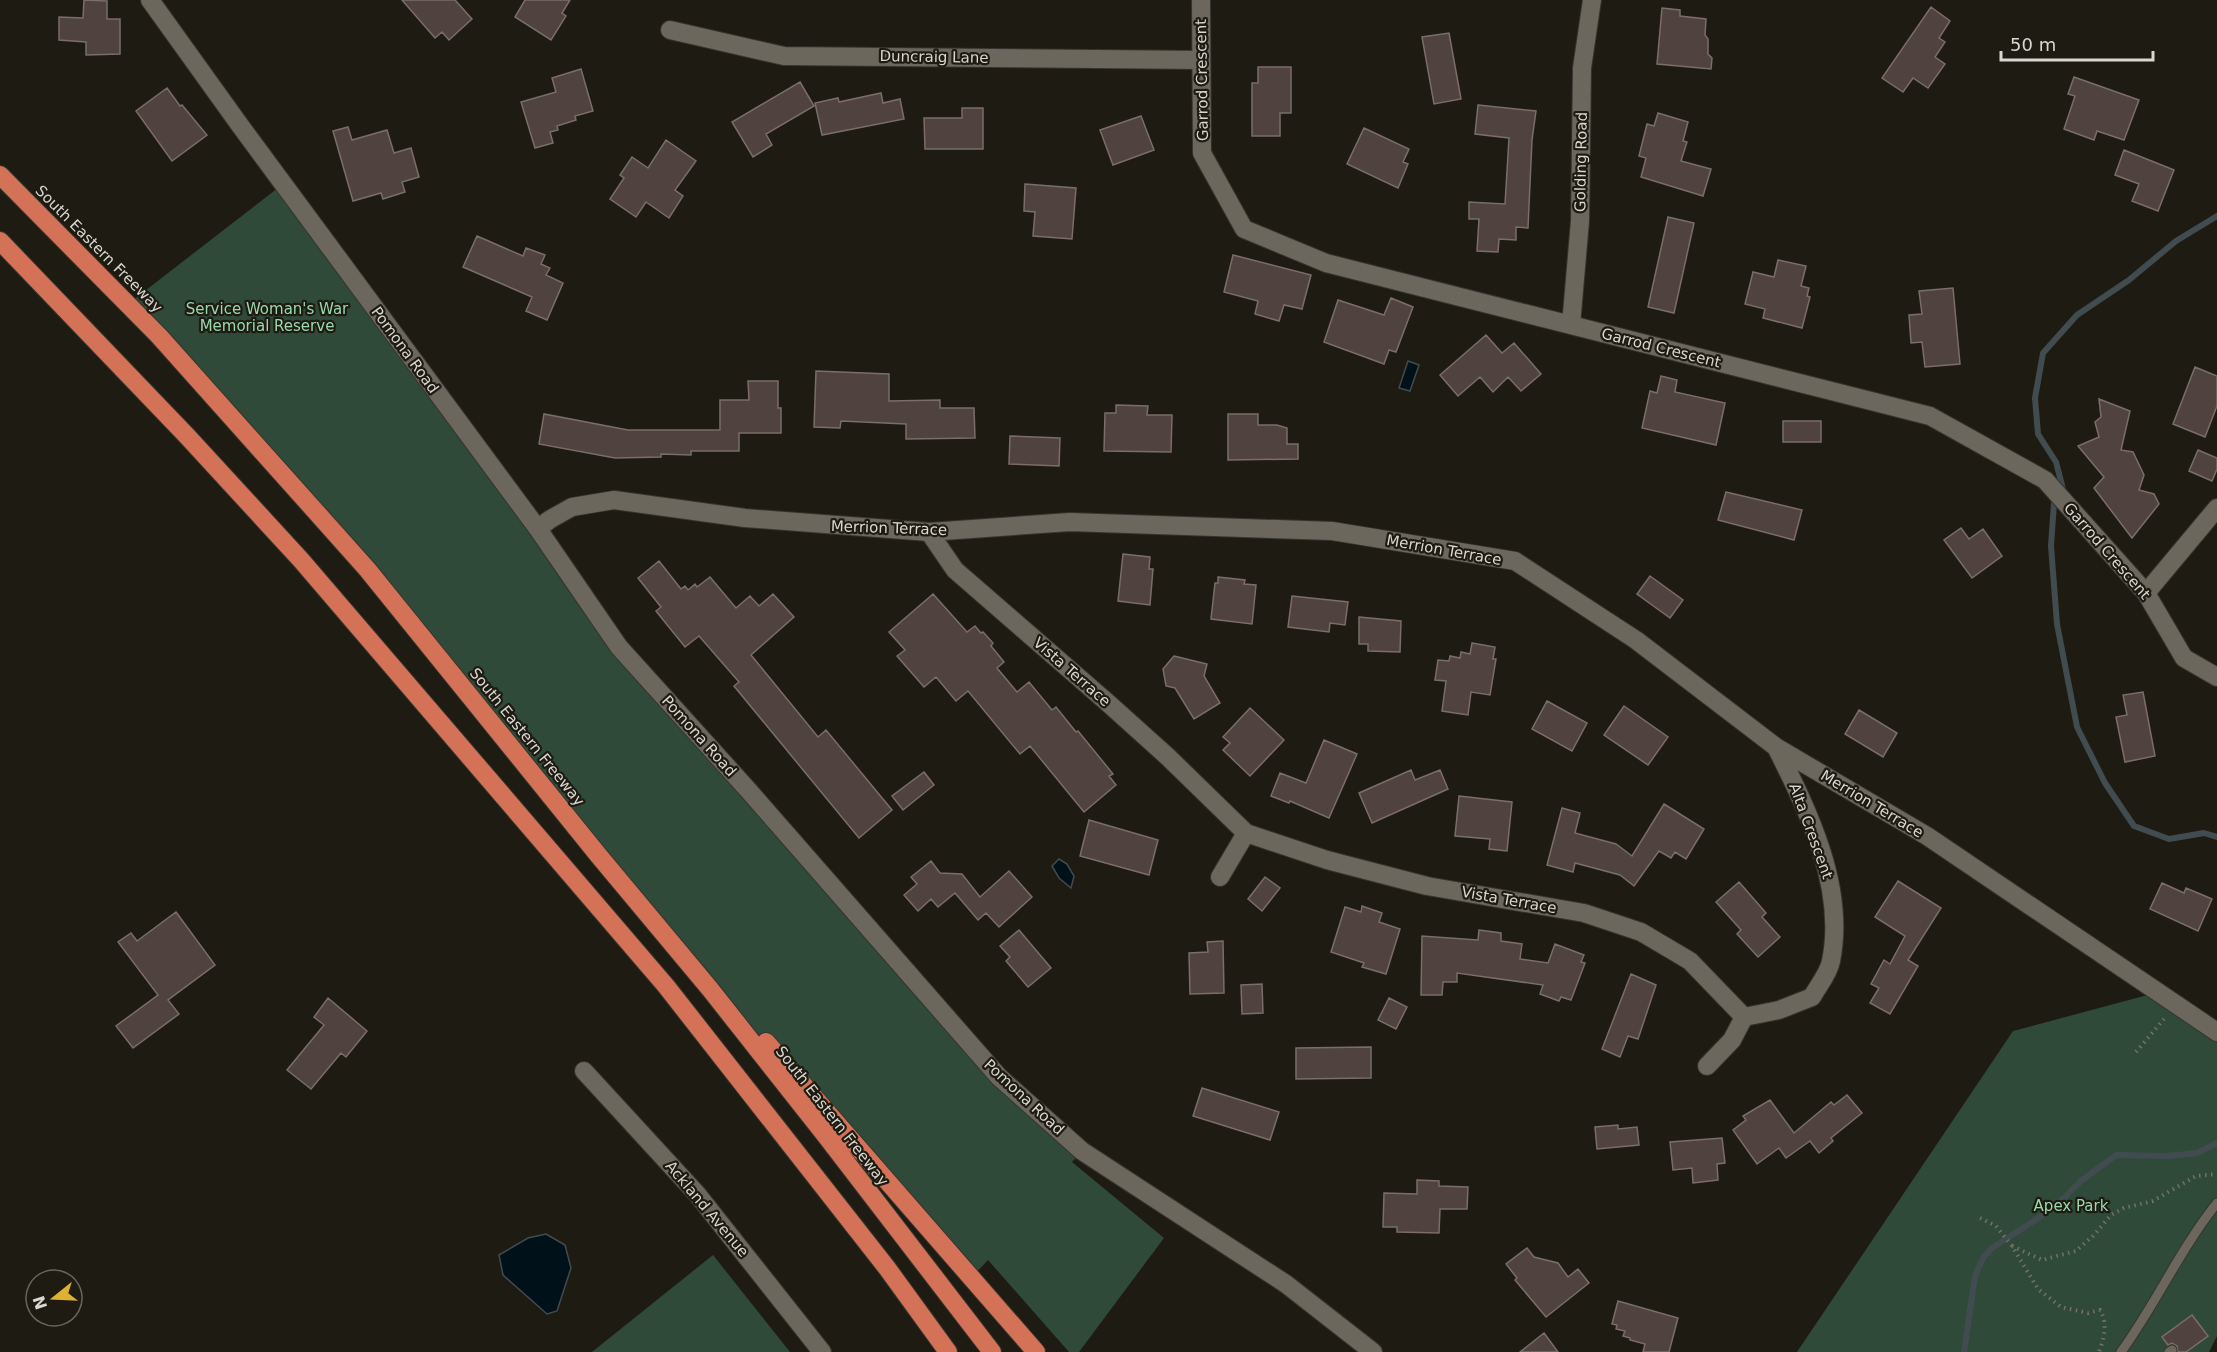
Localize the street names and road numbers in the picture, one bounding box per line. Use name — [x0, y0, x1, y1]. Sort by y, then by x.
street label: Garrod Crescent — [1192, 19, 1212, 141]
street label: Duncraig Lane — [879, 47, 989, 67]
street label: Golding Road — [1571, 112, 1591, 212]
street label: South Eastern Freeway — [32, 182, 166, 316]
street label: Pomona Road — [368, 303, 442, 397]
street label: Garrod Crescent — [1600, 324, 1723, 372]
street label: Garrod Crescent — [2060, 499, 2154, 603]
street label: Merrion Terrace — [830, 517, 948, 539]
street label: Merrion Terrace — [1385, 531, 1503, 569]
street label: Vista Terrace — [1030, 634, 1114, 710]
street label: South Eastern Freeway — [466, 664, 588, 810]
street label: Pomona Road — [658, 692, 740, 780]
street label: Merrion Terrace — [1817, 766, 1927, 842]
street label: Alta Crescent — [1785, 781, 1837, 881]
street label: Vista Terrace — [1460, 883, 1558, 917]
street label: South Eastern Freeway — [772, 1043, 892, 1190]
street label: Pomona Road — [980, 1055, 1068, 1139]
street label: Ackland Avenue — [662, 1157, 752, 1261]

